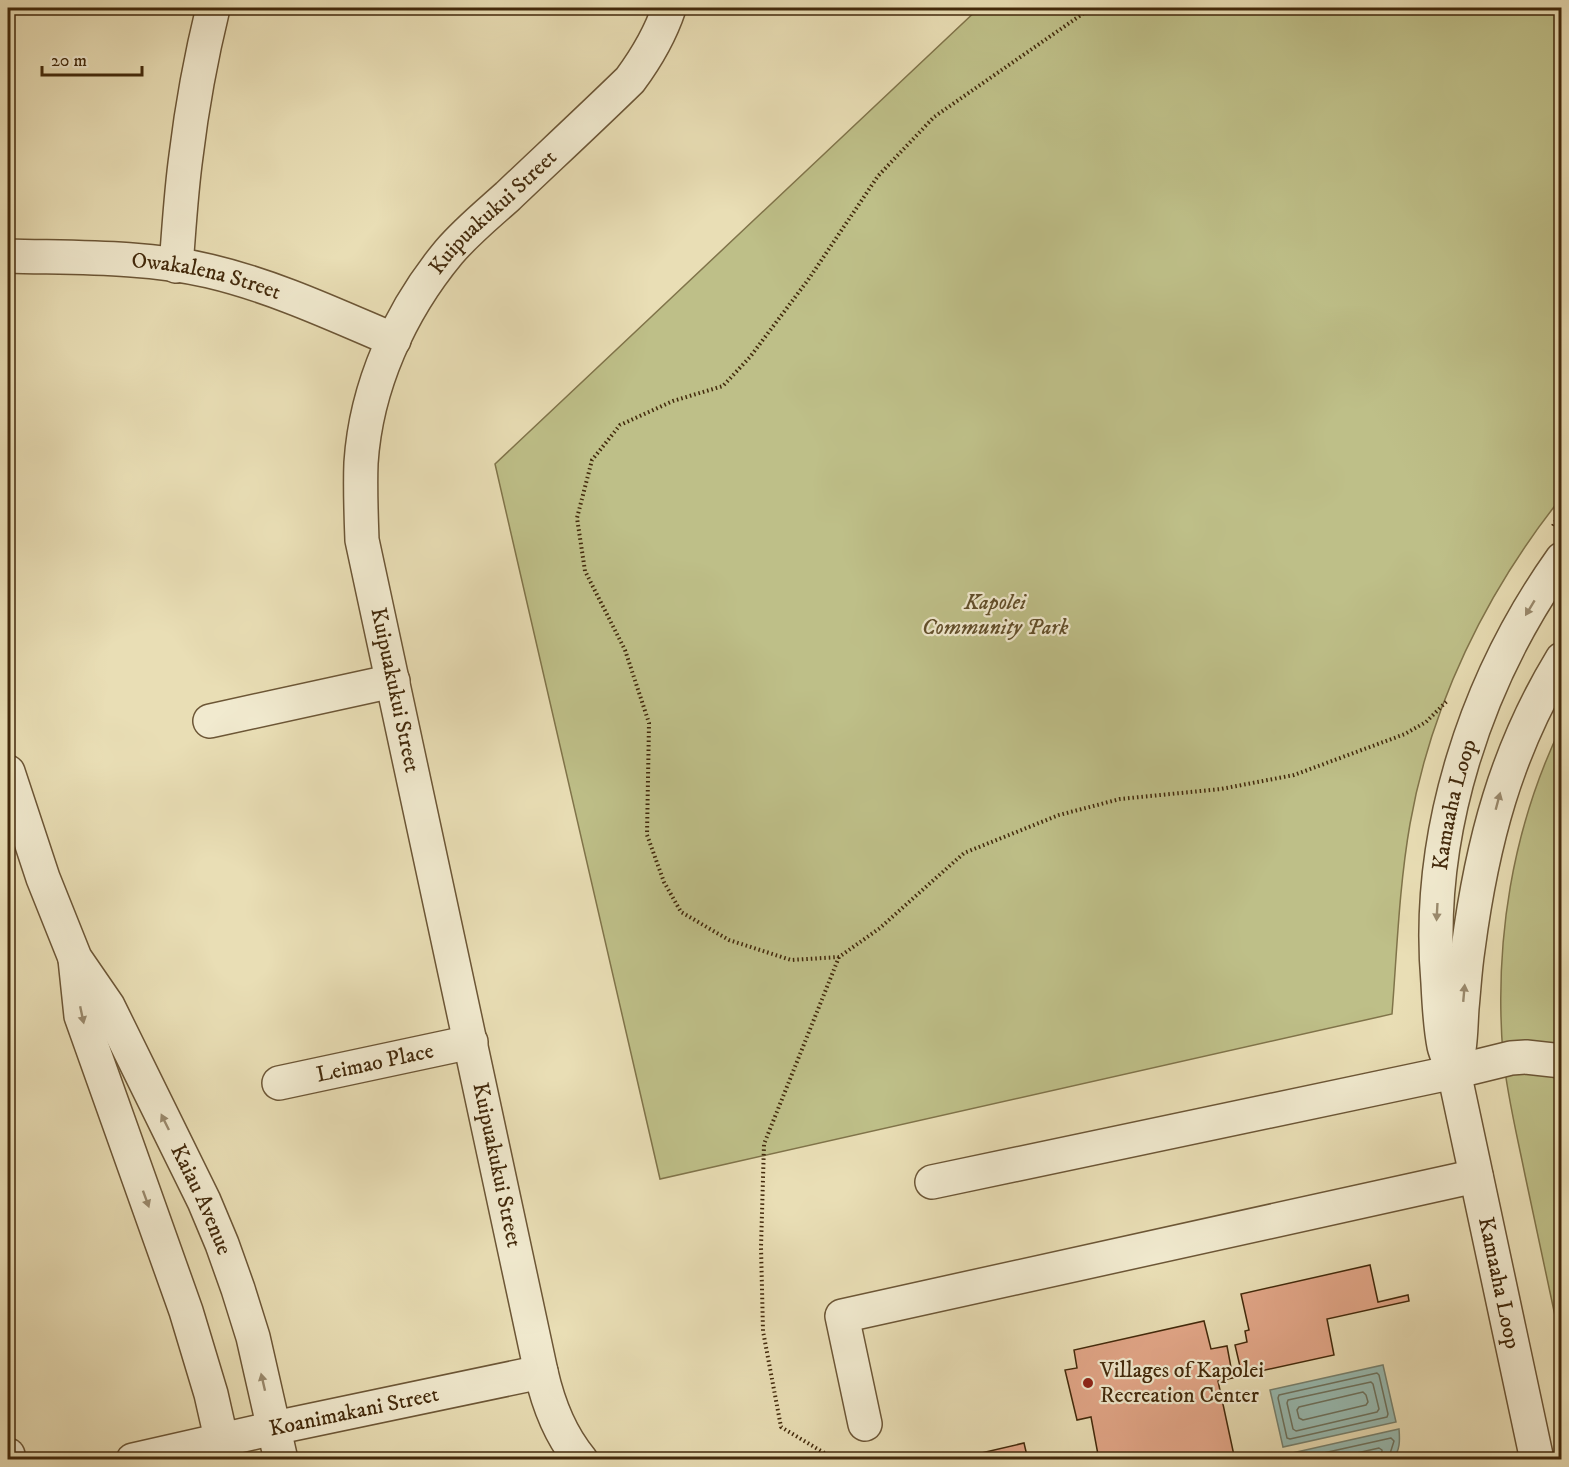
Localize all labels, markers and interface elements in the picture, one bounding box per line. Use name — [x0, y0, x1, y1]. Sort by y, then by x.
scale bar — [42, 39, 142, 77]
text: 20 m — [51, 50, 87, 72]
street label: Kuipuakukui Street — [423, 144, 562, 280]
street label: Owakalena Street — [131, 246, 285, 305]
park label: Kapolei Community Park — [922, 589, 1069, 641]
one-way arrow — [1524, 600, 1535, 616]
street label: Kuipuakukui Street — [364, 605, 426, 775]
street label: Kamaaha Loop — [1426, 736, 1482, 872]
one-way arrow — [1493, 792, 1503, 810]
one-way arrow — [1432, 902, 1441, 921]
one-way arrow — [1459, 983, 1469, 1002]
one-way arrow — [77, 1006, 87, 1025]
street label: Leimao Place — [314, 1037, 436, 1088]
street label: Kuipuakukui Street — [466, 1080, 528, 1250]
one-way arrow — [161, 1113, 170, 1130]
street label: Kaiau Avenue — [165, 1140, 238, 1258]
one-way arrow — [141, 1191, 151, 1209]
street label: Kamaaha Loop — [1472, 1215, 1526, 1351]
place label: Villages of Kapolei Recreation Center — [1099, 1357, 1264, 1409]
one-way arrow — [258, 1372, 267, 1391]
marker: Villages of Kapolei Recreation Center — [1081, 1376, 1095, 1390]
street label: Koanimakani Street — [266, 1380, 441, 1442]

